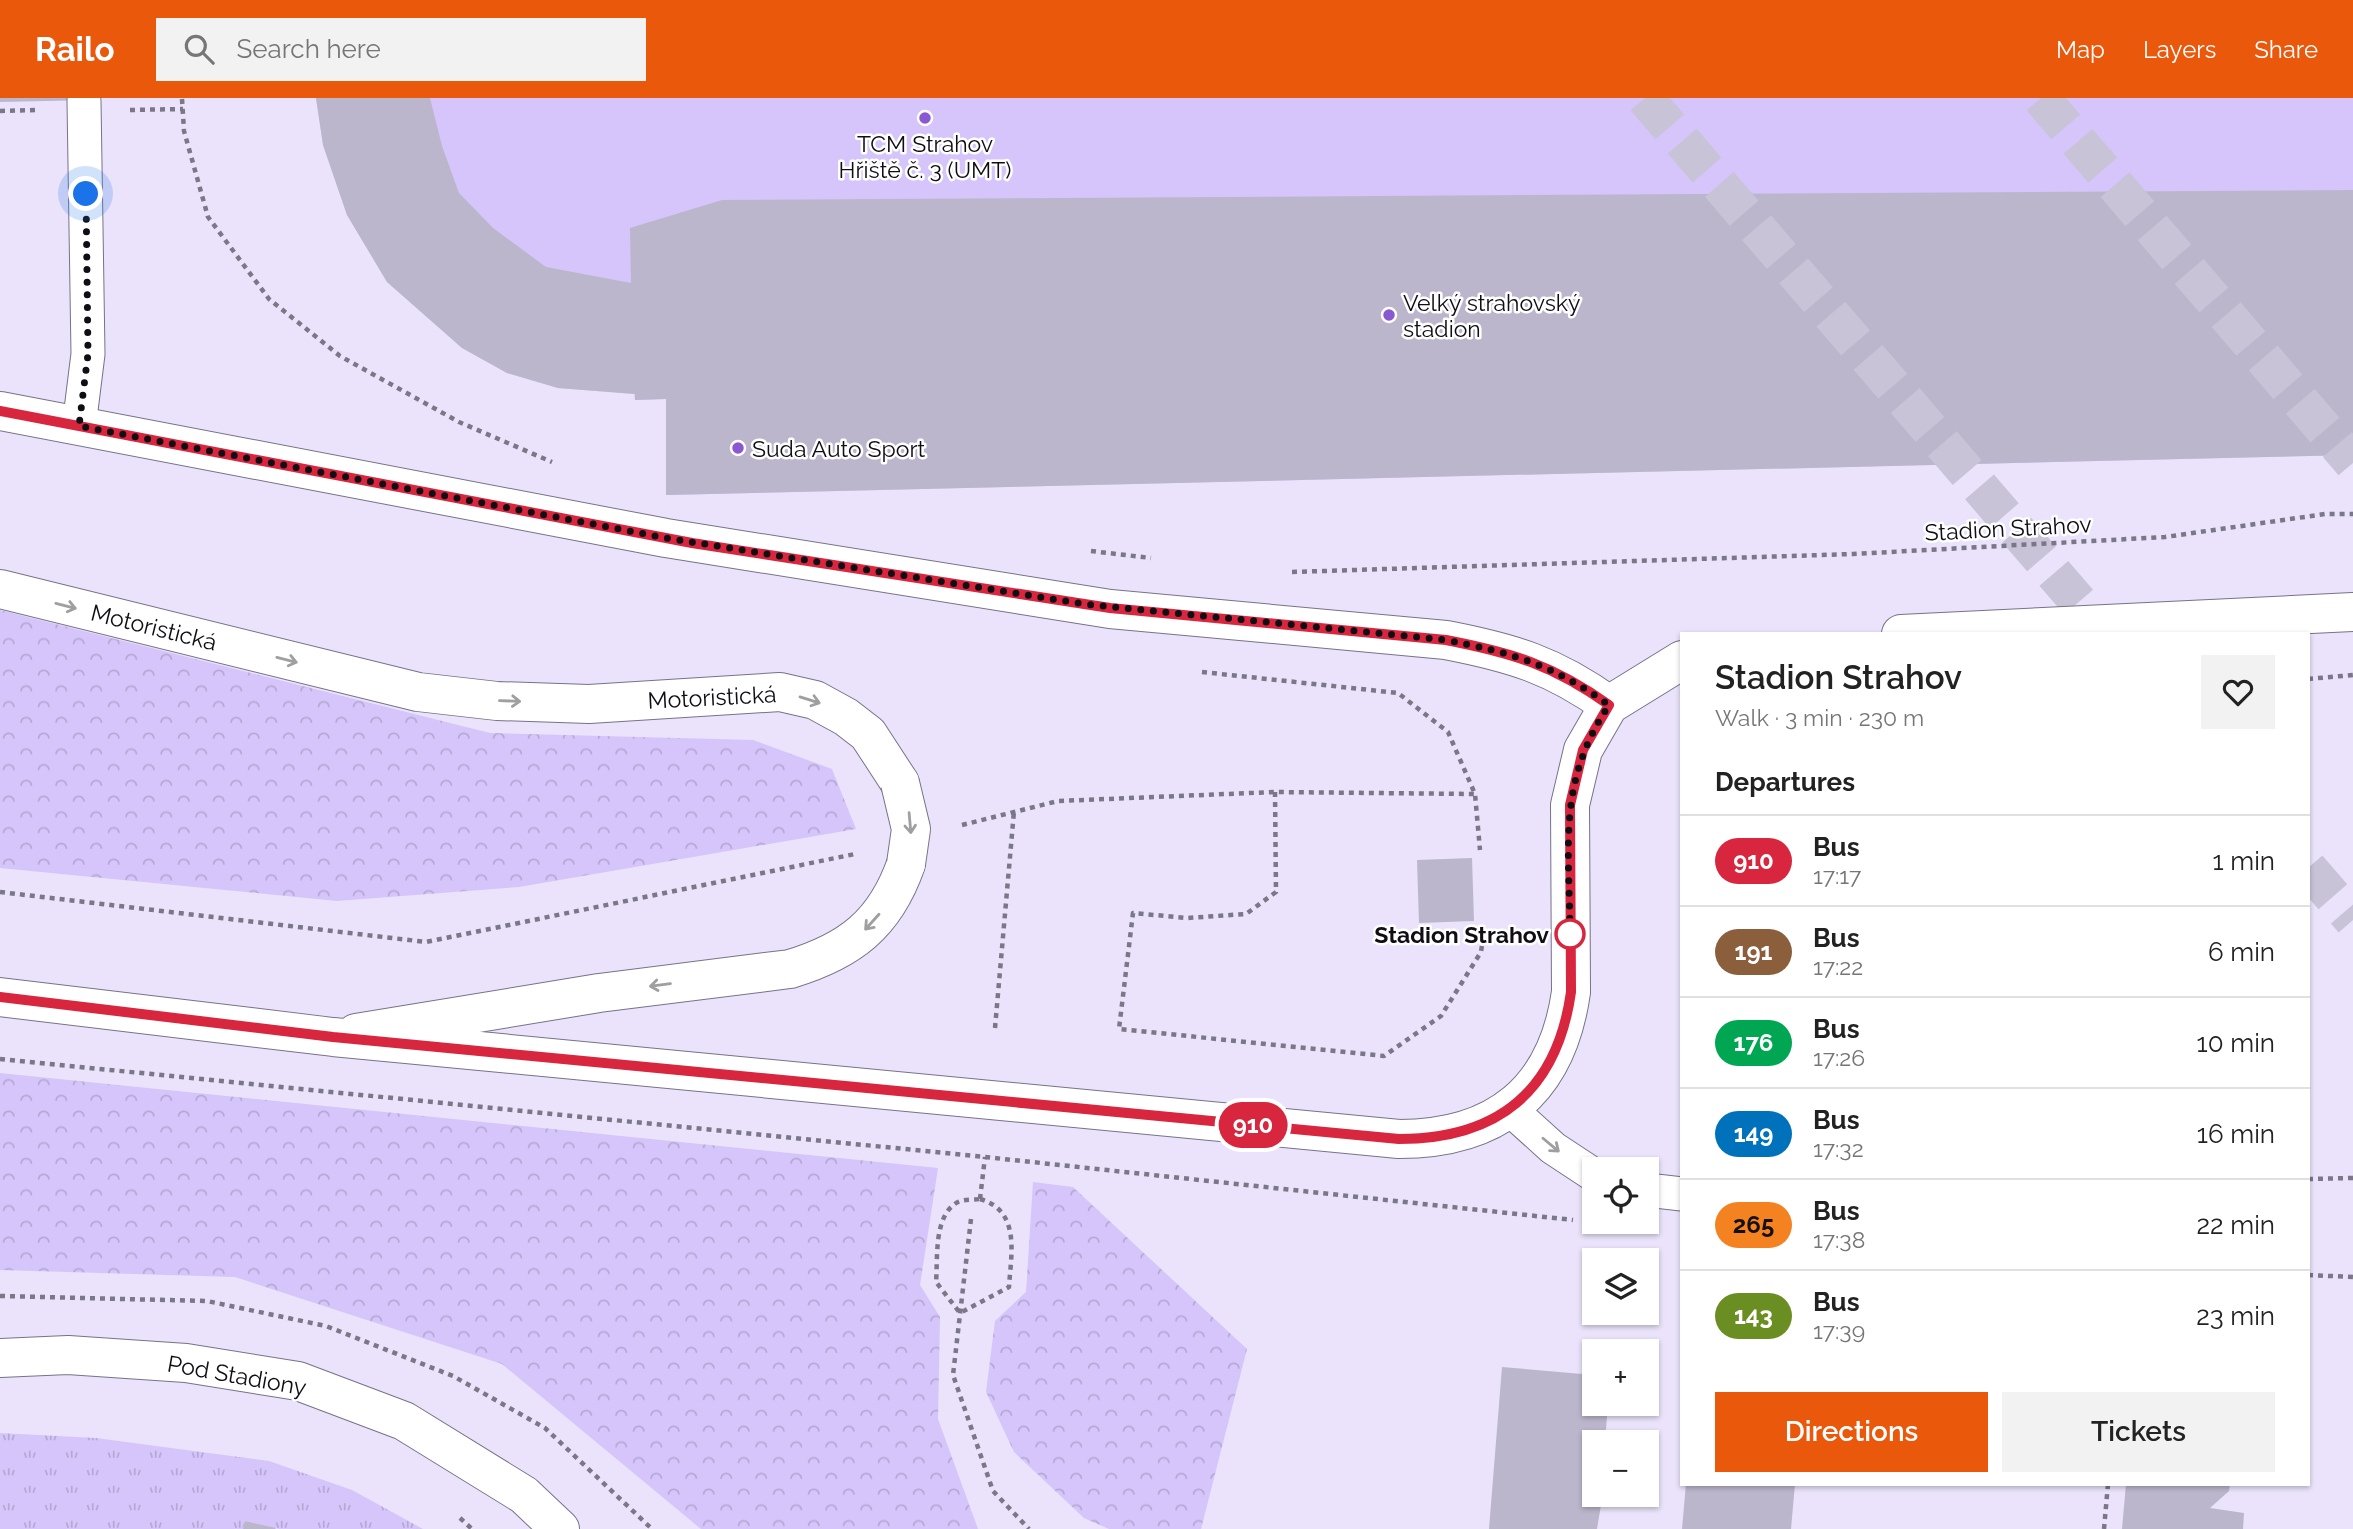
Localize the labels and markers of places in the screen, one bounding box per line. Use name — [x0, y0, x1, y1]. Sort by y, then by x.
marker: TCM Strahov Hřiště č. 3 (UMT) — [917, 110, 933, 126]
place label: TCM Strahov Hřiště č. 3 (UMT) — [839, 130, 1011, 183]
place label: Velký strahovský stadion — [1403, 289, 1581, 342]
marker: Velký strahovský stadion — [1381, 307, 1397, 323]
place label: Suda Auto Sport — [752, 435, 926, 462]
marker: Suda Auto Sport — [730, 440, 746, 456]
marker: Stadion Strahov — [1555, 919, 1585, 949]
place label: Stadion Strahov — [1374, 921, 1549, 948]

